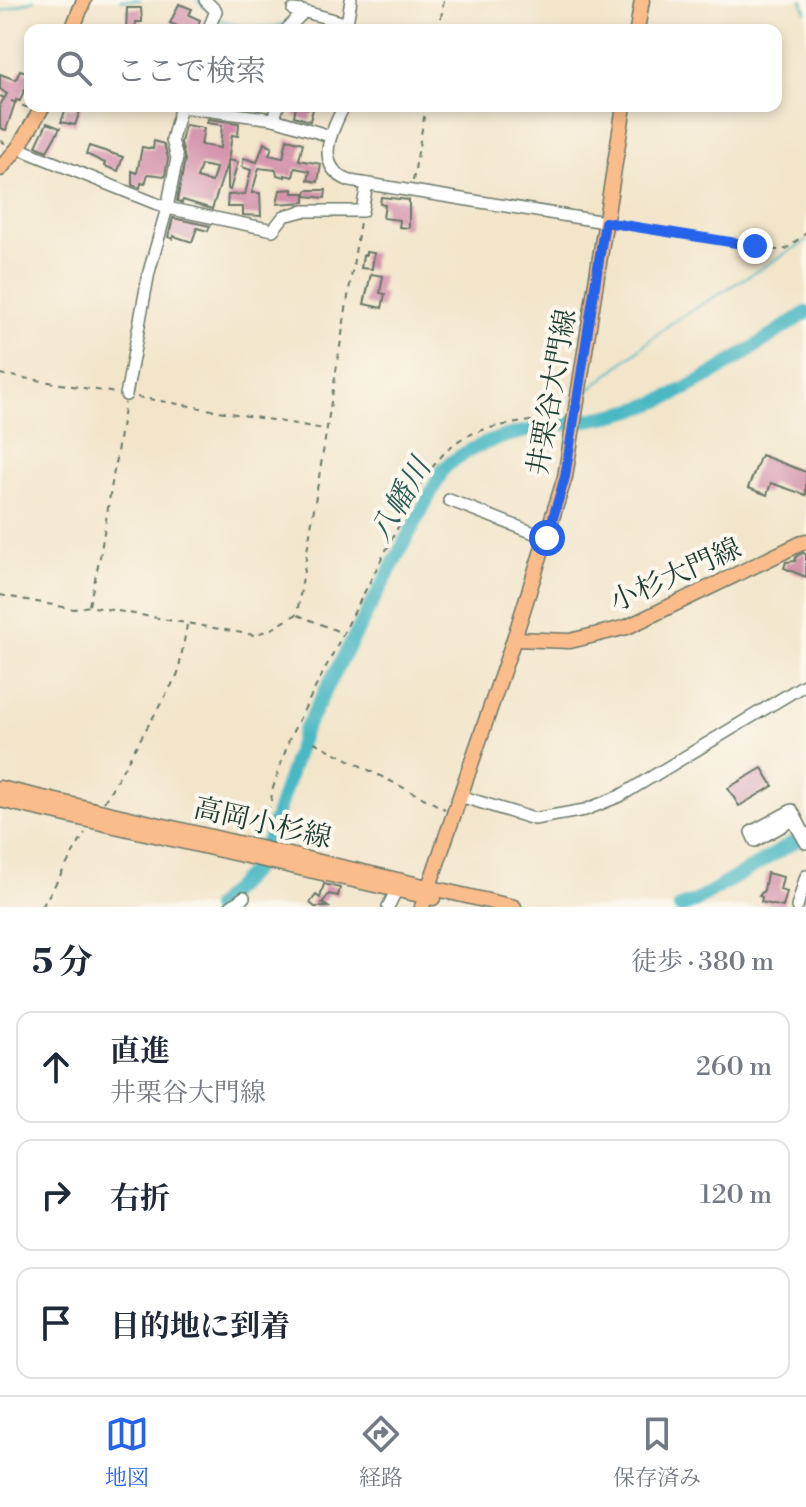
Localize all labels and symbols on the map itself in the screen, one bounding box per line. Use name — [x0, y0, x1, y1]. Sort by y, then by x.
route end — [737, 228, 773, 264]
street label: 井栗谷大門線 — [521, 306, 584, 478]
water label: 八幡川 — [362, 449, 441, 549]
route start — [529, 520, 565, 556]
street label: 小杉大門線 — [605, 531, 747, 620]
street label: 高岡小杉線 — [191, 791, 335, 856]

